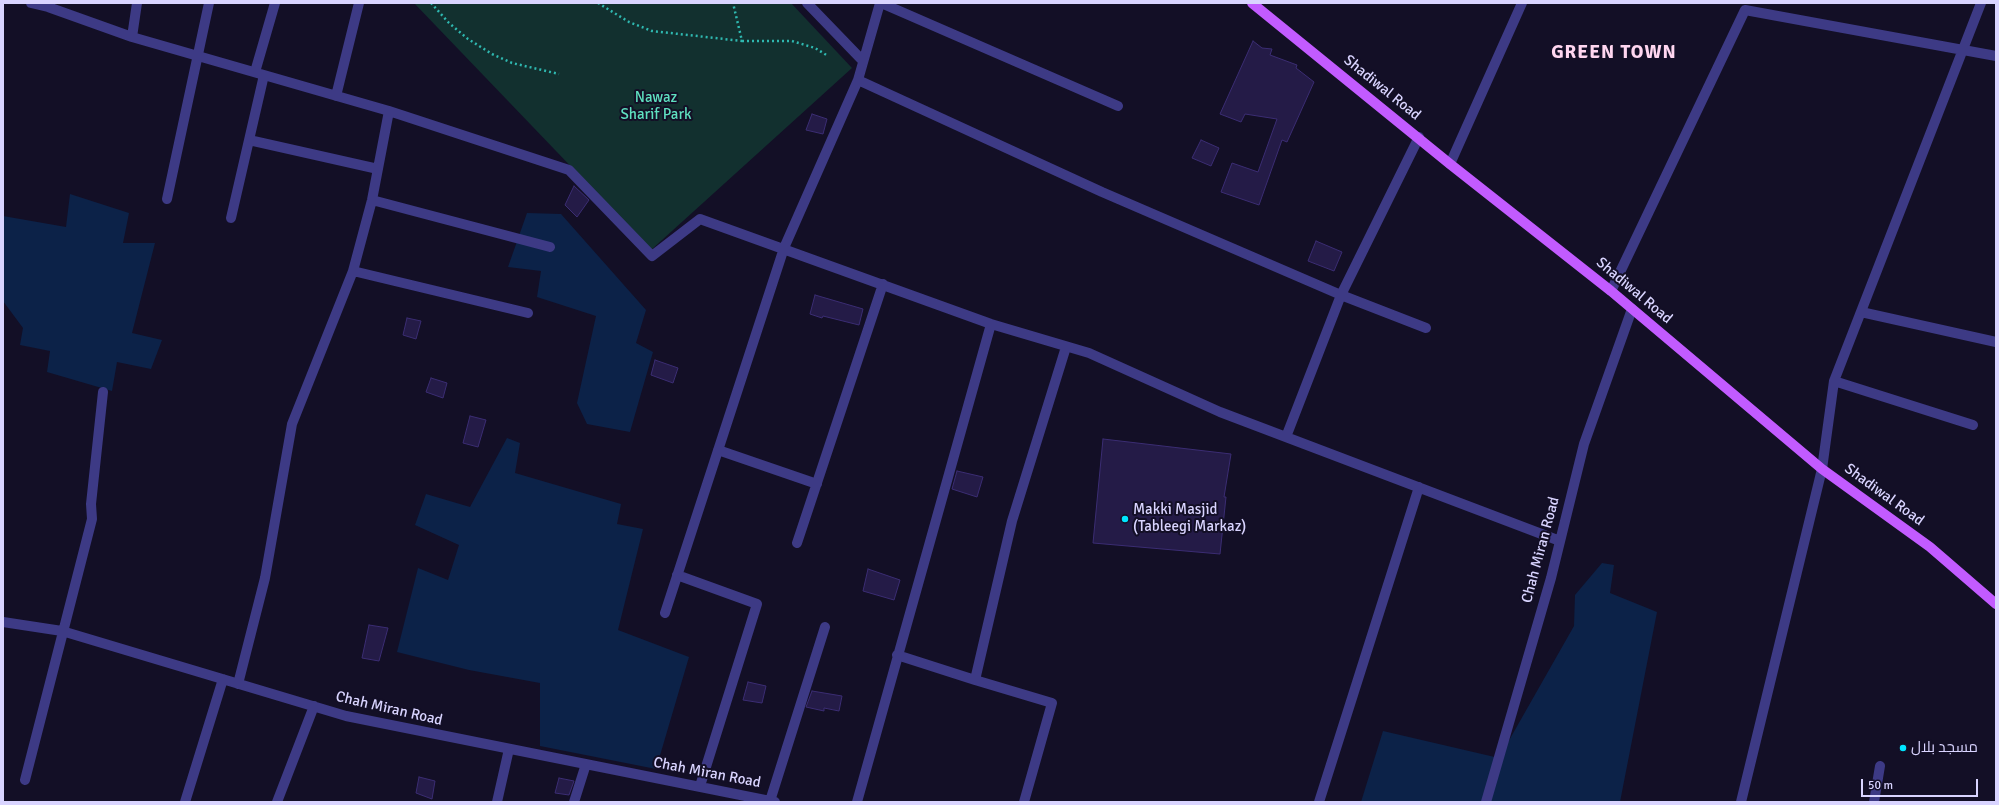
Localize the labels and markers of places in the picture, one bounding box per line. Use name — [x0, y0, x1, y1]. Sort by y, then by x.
place label: Makki Masjid (Tableegi Markaz) — [1133, 501, 1246, 536]
marker: Makki Masjid (Tableegi Markaz) — [1120, 514, 1130, 524]
place label: مسجد بلال — [1911, 739, 1978, 757]
marker: مسجد بلال — [1898, 743, 1908, 753]

